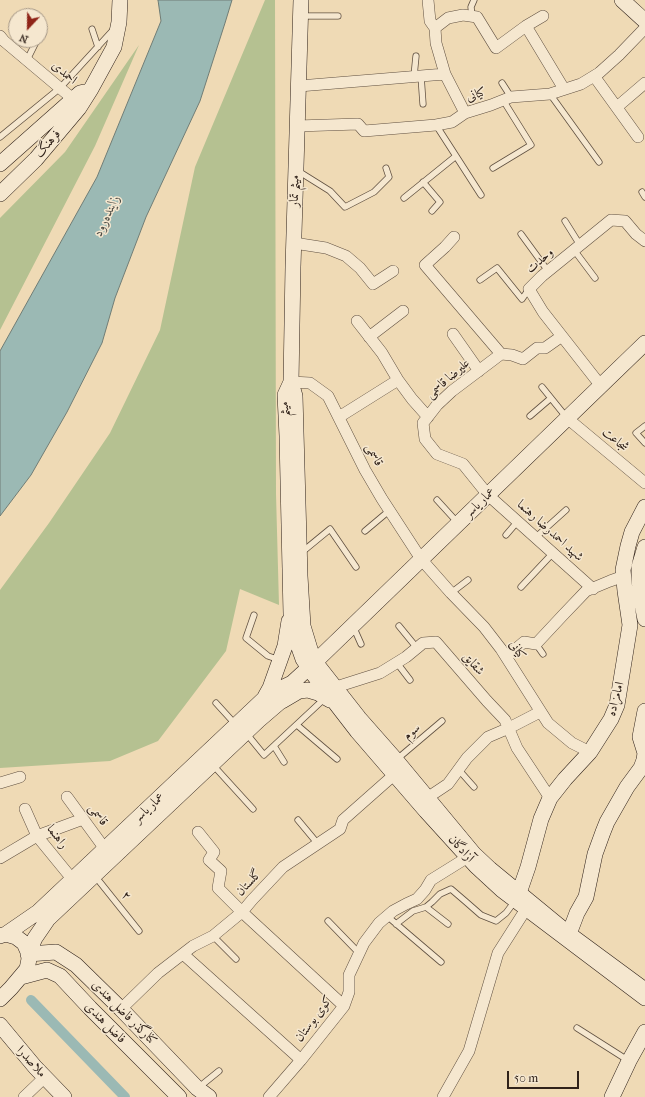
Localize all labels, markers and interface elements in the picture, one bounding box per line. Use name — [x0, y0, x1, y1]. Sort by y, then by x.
north arrow — [8, 8, 48, 48]
text: N — [17, 31, 30, 46]
street label: احمدی — [48, 58, 80, 88]
street label: کیانی — [464, 84, 488, 106]
street label: فرهنگ — [32, 127, 64, 161]
street label: میثم تمار — [287, 175, 303, 207]
water label: زاینده‌رود — [90, 192, 124, 240]
street label: وحدت — [523, 245, 557, 277]
street label: علیرضا قاسمی — [423, 356, 473, 402]
street label: میثم — [277, 401, 293, 417]
street label: شجاعت — [599, 424, 631, 456]
street label: قاسمی — [362, 441, 386, 469]
street label: عمار یاسر — [461, 484, 499, 522]
street label: شهید احمدرضا رهنما — [513, 497, 587, 565]
street label: کیانی — [505, 637, 529, 663]
street label: شقایق — [459, 649, 487, 679]
street label: امامزاده — [604, 680, 628, 718]
street label: سوم — [400, 720, 424, 744]
street label: عمار یاسر — [130, 790, 168, 826]
street label: قاسمی — [85, 801, 111, 829]
street label: راهنما — [43, 822, 71, 852]
street label: آزادگان — [445, 832, 477, 866]
street label: گلستان — [233, 866, 265, 900]
street label: ۲ — [118, 888, 134, 904]
street label: کنارگذر فاضل هندی — [88, 977, 160, 1049]
street label: کوی بوستان — [292, 993, 336, 1045]
street label: فاضل هندی — [81, 999, 129, 1047]
street label: ملاصدرا — [13, 1043, 49, 1081]
scale bar — [509, 1063, 581, 1089]
text: 50 m — [514, 1071, 538, 1085]

